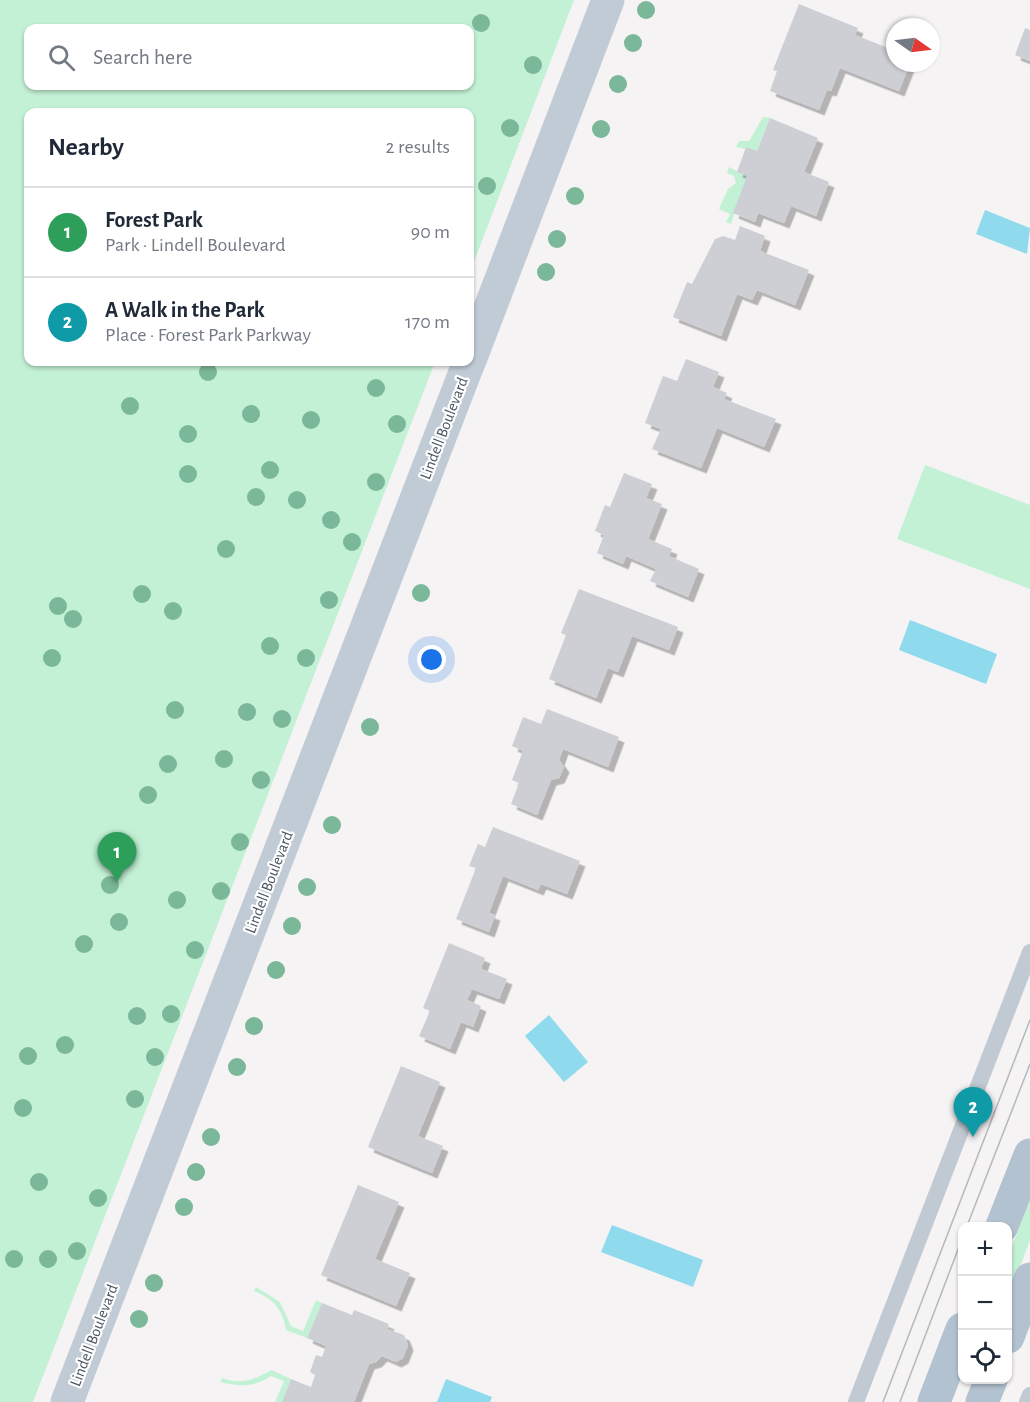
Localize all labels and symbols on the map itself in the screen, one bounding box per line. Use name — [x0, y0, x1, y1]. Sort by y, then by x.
north arrow — [886, 18, 940, 72]
street label: Lindell Boulevard — [417, 375, 471, 482]
your location — [417, 645, 446, 674]
street label: Lindell Boulevard — [242, 829, 296, 936]
pin: 1 — [98, 832, 136, 882]
pin: 2 — [954, 1088, 992, 1137]
street label: Lindell Boulevard — [67, 1282, 121, 1389]

